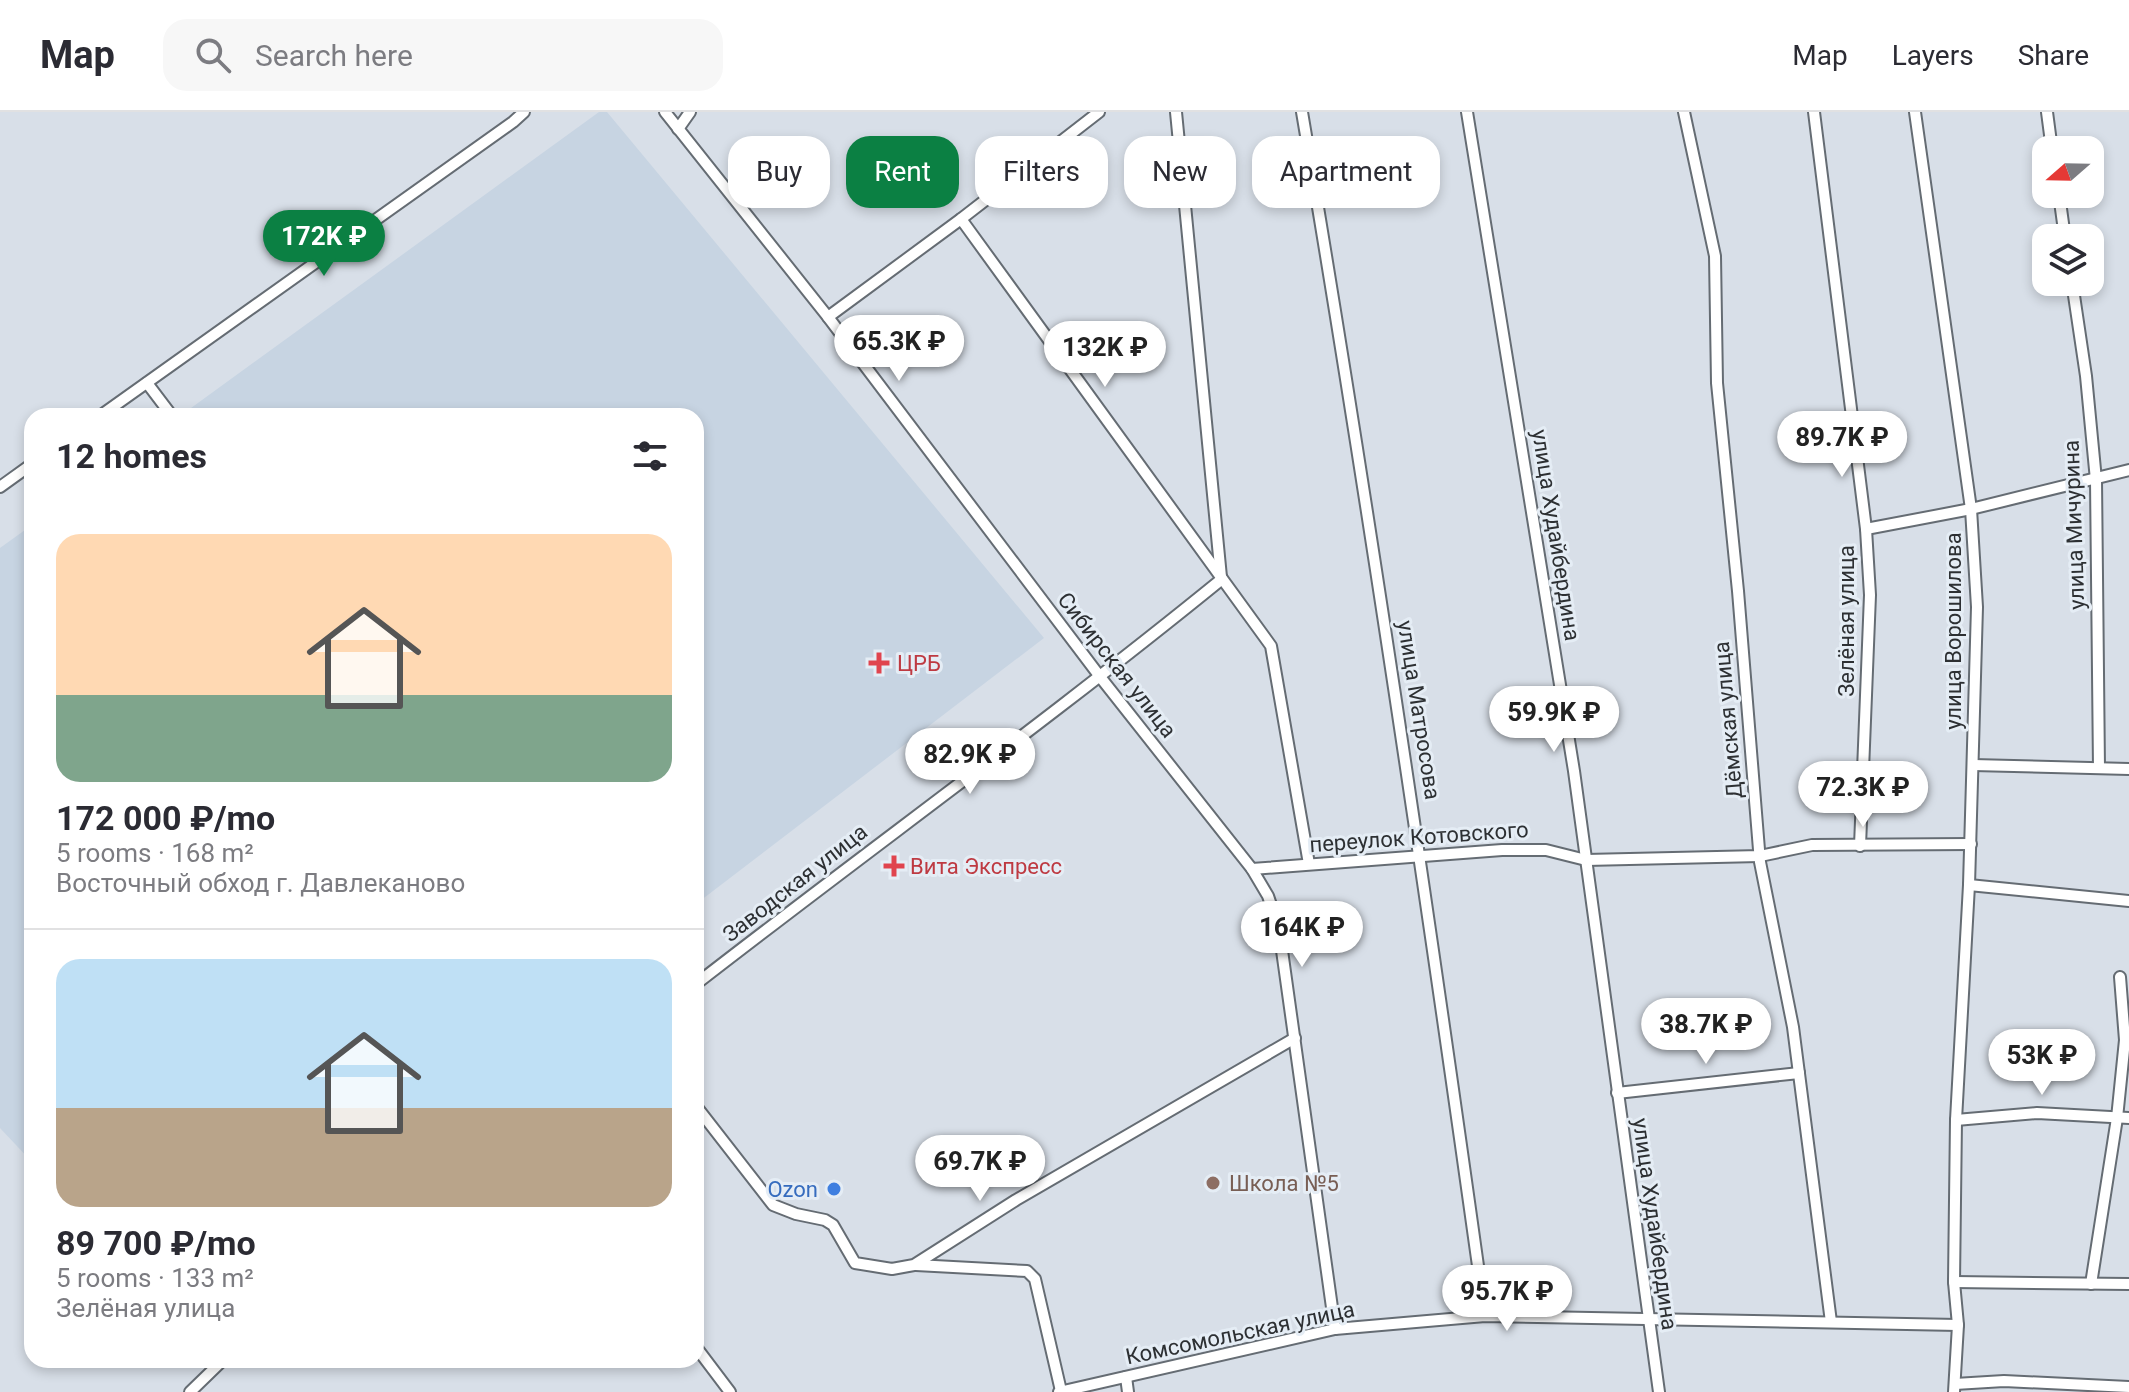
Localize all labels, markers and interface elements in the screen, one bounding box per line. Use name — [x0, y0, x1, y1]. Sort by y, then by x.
search box — [163, 19, 723, 91]
text: Map — [40, 33, 115, 77]
icon: search — [191, 33, 235, 77]
text: Search here — [255, 38, 413, 73]
text: Map — [1792, 39, 1848, 72]
text: Layers — [1892, 39, 1974, 72]
text: Share — [2018, 39, 2089, 72]
chip: Buy — [728, 136, 830, 208]
chip: Rent — [846, 136, 959, 208]
chip: Filters — [975, 136, 1108, 208]
chip: New — [1124, 136, 1236, 208]
chip: Apartment — [1252, 136, 1440, 208]
north arrow — [2032, 136, 2104, 208]
map controls — [2032, 136, 2104, 296]
pin: 172K ₽ — [259, 210, 389, 278]
text: 172K ₽ — [281, 221, 367, 251]
button: layers — [2032, 224, 2104, 296]
pin: 65.3K ₽ — [825, 315, 973, 383]
pin: 132K ₽ — [1040, 321, 1170, 389]
text: 65.3K ₽ — [852, 326, 946, 356]
text: 132K ₽ — [1062, 332, 1148, 362]
pin: 89.7K ₽ — [1768, 411, 1916, 479]
text: 89.7K ₽ — [1795, 422, 1889, 452]
street label: улица Худайбердина — [1527, 428, 1585, 642]
icon: filters — [628, 434, 672, 478]
text: 12 homes — [56, 436, 207, 476]
street label: улица Мичурина — [2059, 440, 2089, 610]
street label: улица Ворошилова — [1941, 532, 1966, 730]
street label: Зелёная улица — [1834, 545, 1859, 697]
icon: home — [292, 586, 436, 730]
street label: Сибирская улица — [1053, 587, 1181, 743]
street label: улица Матросова — [1393, 619, 1445, 801]
street label: Дёмская улица — [1709, 640, 1747, 800]
place label: ЦРБ — [897, 651, 941, 676]
marker: ЦРБ — [868, 652, 890, 674]
pin: 59.9K ₽ — [1480, 686, 1628, 754]
text: 59.9K ₽ — [1507, 697, 1601, 727]
pin: 82.9K ₽ — [896, 728, 1044, 796]
text: 82.9K ₽ — [923, 739, 1017, 769]
pin: 72.3K ₽ — [1789, 761, 1937, 829]
text: 72.3K ₽ — [1816, 772, 1910, 802]
text: 172 000 ₽/mo — [56, 798, 275, 838]
street label: переулок Котовского — [1309, 817, 1529, 857]
street label: Заводская улица — [718, 819, 872, 947]
text: 5 rooms · 168 m² — [56, 838, 254, 868]
place label: Вита Экспресс — [910, 854, 1062, 879]
marker: Вита Экспресс — [885, 857, 903, 875]
text: Восточный обход г. Давлеканово — [56, 868, 465, 898]
pin: 164K ₽ — [1237, 901, 1367, 969]
text: 164K ₽ — [1259, 912, 1345, 942]
pin: 38.7K ₽ — [1632, 998, 1780, 1066]
text: 38.7K ₽ — [1659, 1009, 1753, 1039]
icon: home — [292, 1011, 436, 1155]
pin: 53K ₽ — [1986, 1029, 2098, 1097]
text: 53K ₽ — [2006, 1040, 2078, 1070]
street label: улица Худайбердина — [1628, 1116, 1682, 1332]
pin: 69.7K ₽ — [906, 1135, 1054, 1203]
text: 69.7K ₽ — [933, 1146, 1027, 1176]
place label: Школа №5 — [1229, 1171, 1339, 1196]
marker: Школа №5 — [1204, 1174, 1222, 1192]
place label: Ozon — [767, 1177, 818, 1202]
marker: Ozon — [825, 1180, 843, 1198]
text: 89 700 ₽/mo — [56, 1223, 256, 1263]
text: 5 rooms · 133 m² — [56, 1263, 254, 1293]
pin: 95.7K ₽ — [1433, 1265, 1581, 1333]
text: 95.7K ₽ — [1460, 1276, 1554, 1306]
text: Зелёная улица — [56, 1293, 235, 1323]
street label: Комсомольская улица — [1123, 1297, 1357, 1369]

